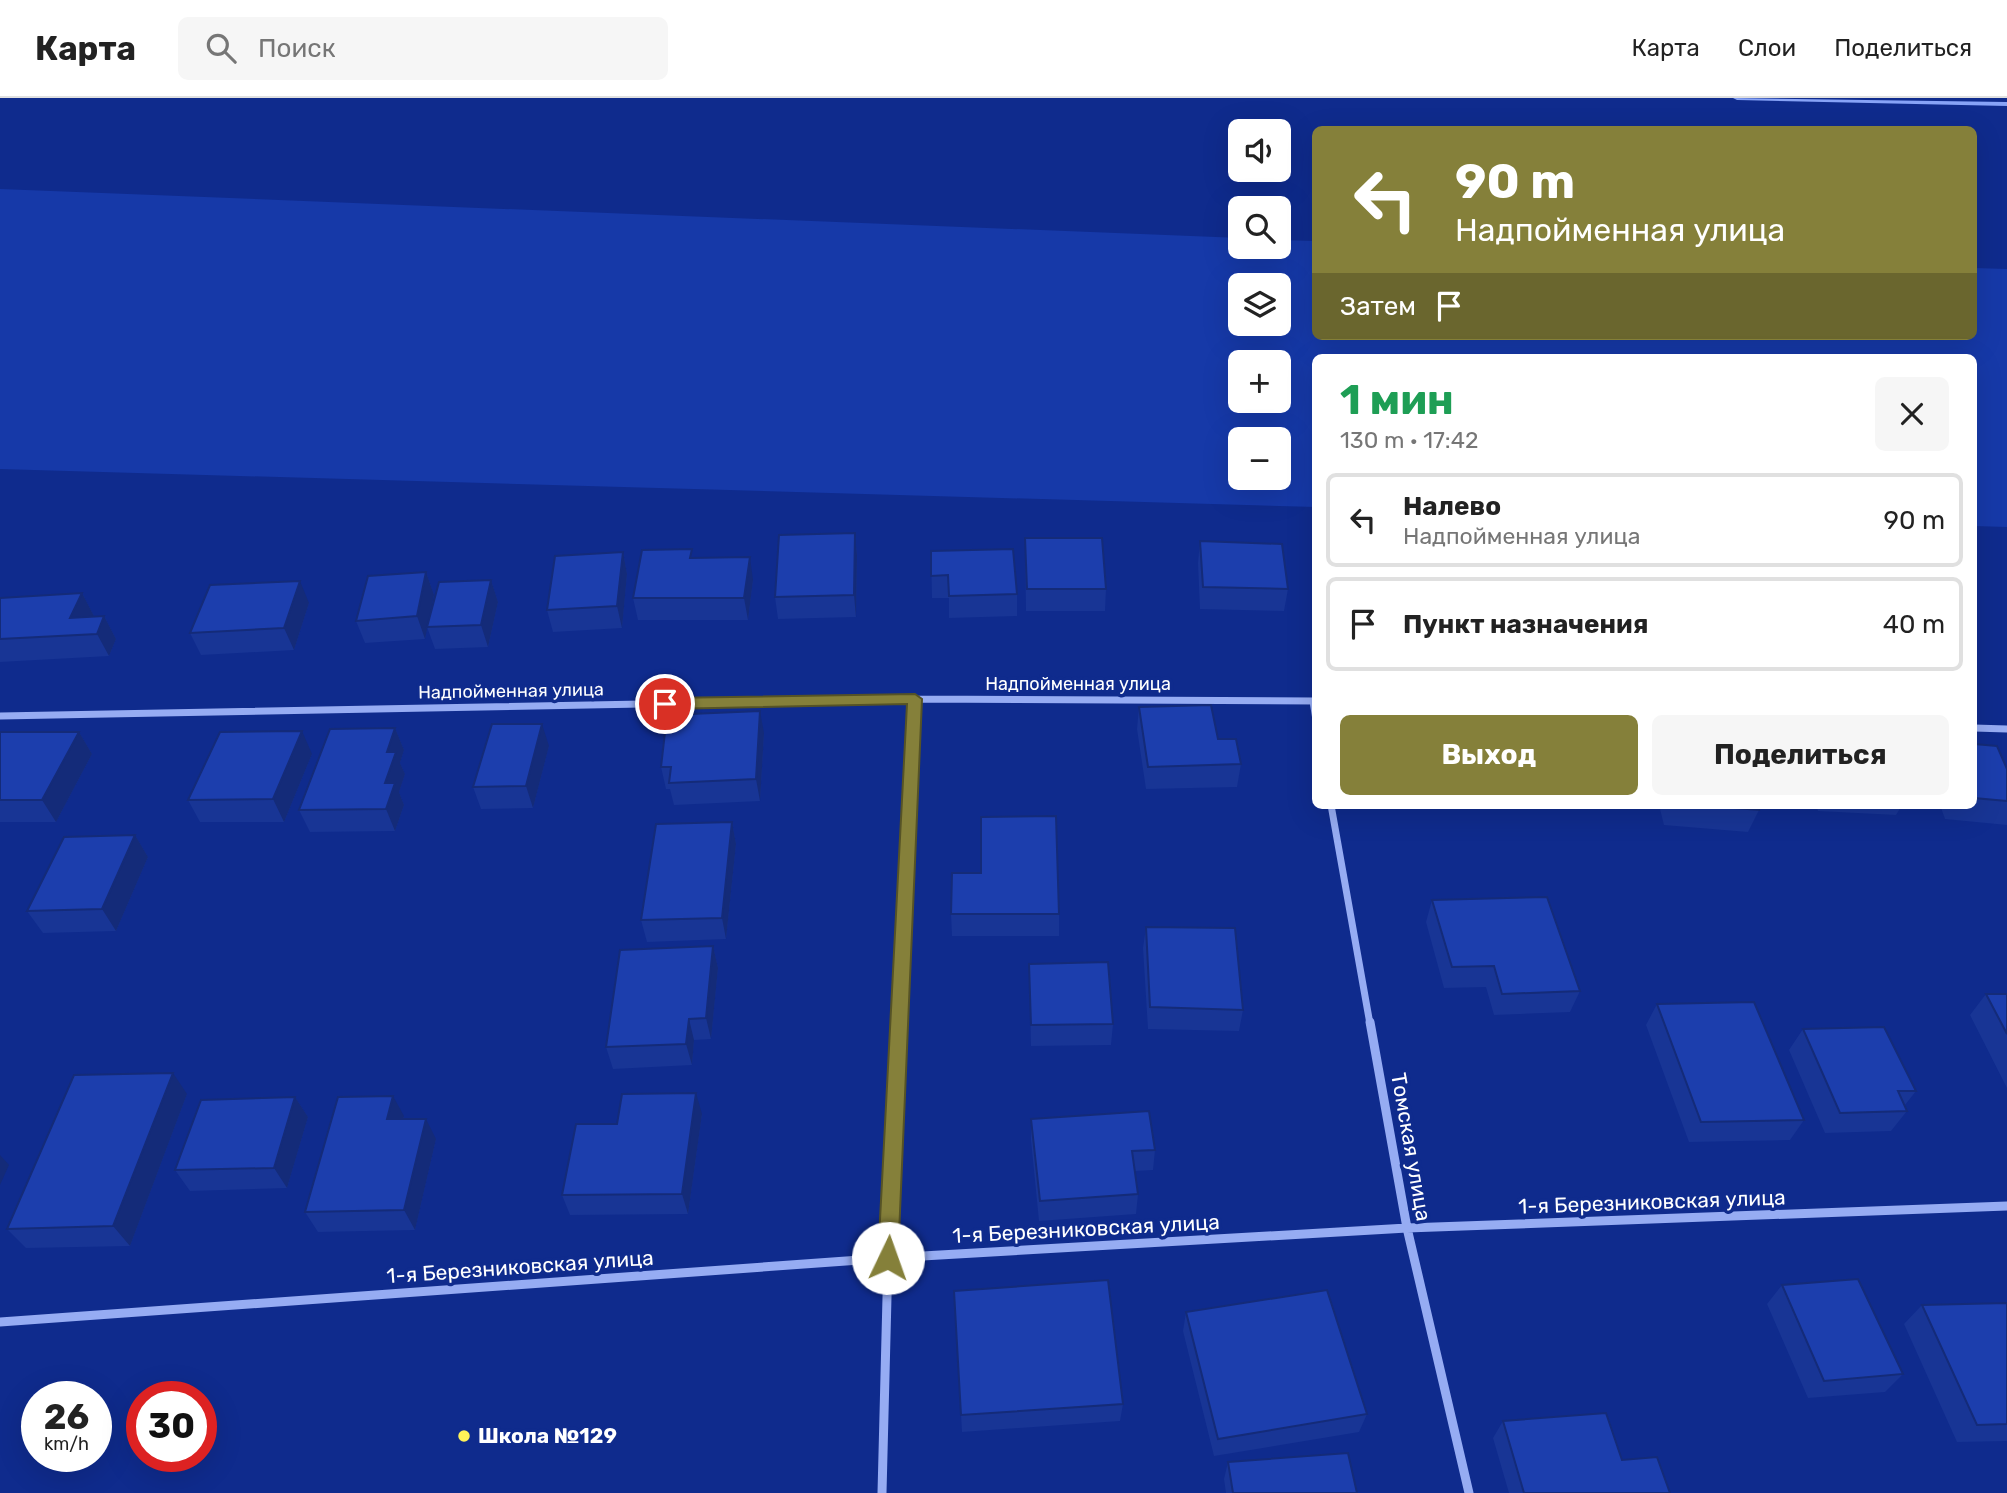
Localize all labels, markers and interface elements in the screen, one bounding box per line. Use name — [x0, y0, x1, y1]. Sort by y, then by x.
search box — [178, 17, 668, 80]
text: Карта — [35, 29, 136, 68]
icon: search — [202, 29, 240, 67]
text: Поиск — [258, 33, 336, 64]
text: Карта — [1631, 34, 1700, 62]
text: Слои — [1738, 34, 1796, 62]
text: Поделиться — [1834, 34, 1972, 62]
map controls — [1228, 119, 1291, 490]
button: sound — [1228, 119, 1291, 182]
text: 90 m — [1455, 152, 1575, 210]
icon: left — [1340, 154, 1431, 245]
button: search — [1228, 196, 1291, 259]
text: Надпойменная улица — [1455, 211, 1785, 249]
button: layers — [1228, 273, 1291, 336]
icon: arrive — [1430, 287, 1468, 325]
text: Затем — [1340, 291, 1416, 322]
button: + — [1228, 350, 1291, 413]
text: 1 мин — [1340, 375, 1454, 425]
button: close — [1875, 377, 1949, 451]
text: 130 m · 17:42 — [1340, 426, 1479, 454]
button: − — [1228, 427, 1291, 490]
text: Налево — [1403, 491, 1501, 522]
icon: left — [1344, 501, 1382, 539]
text: 90 m — [1884, 505, 1945, 536]
text: Надпойменная улица — [1403, 522, 1640, 550]
icon: arrive — [1344, 605, 1382, 643]
text: Пункт назначения — [1403, 609, 1648, 640]
text: 40 m — [1883, 609, 1945, 640]
street label: Надпойменная улица — [985, 673, 1171, 695]
pin — [635, 674, 695, 734]
street label: Надпойменная улица — [418, 678, 604, 704]
icon: arrive — [646, 685, 684, 723]
button: Выход — [1340, 715, 1638, 795]
button: Поделиться — [1652, 715, 1949, 795]
street label: Томская улица — [1386, 1071, 1437, 1223]
street label: 1-я Березниковская улица — [1518, 1184, 1786, 1219]
street label: 1-я Березниковская улица — [952, 1209, 1220, 1248]
position arrow — [851, 1221, 925, 1295]
street label: 1-я Березниковская улица — [386, 1245, 654, 1288]
speed limit sign: 30 — [126, 1381, 217, 1472]
text: 26 — [44, 1396, 89, 1438]
place label: Школа №129 — [478, 1423, 617, 1448]
marker: Школа №129 — [456, 1428, 472, 1444]
text: km/h — [44, 1433, 89, 1455]

